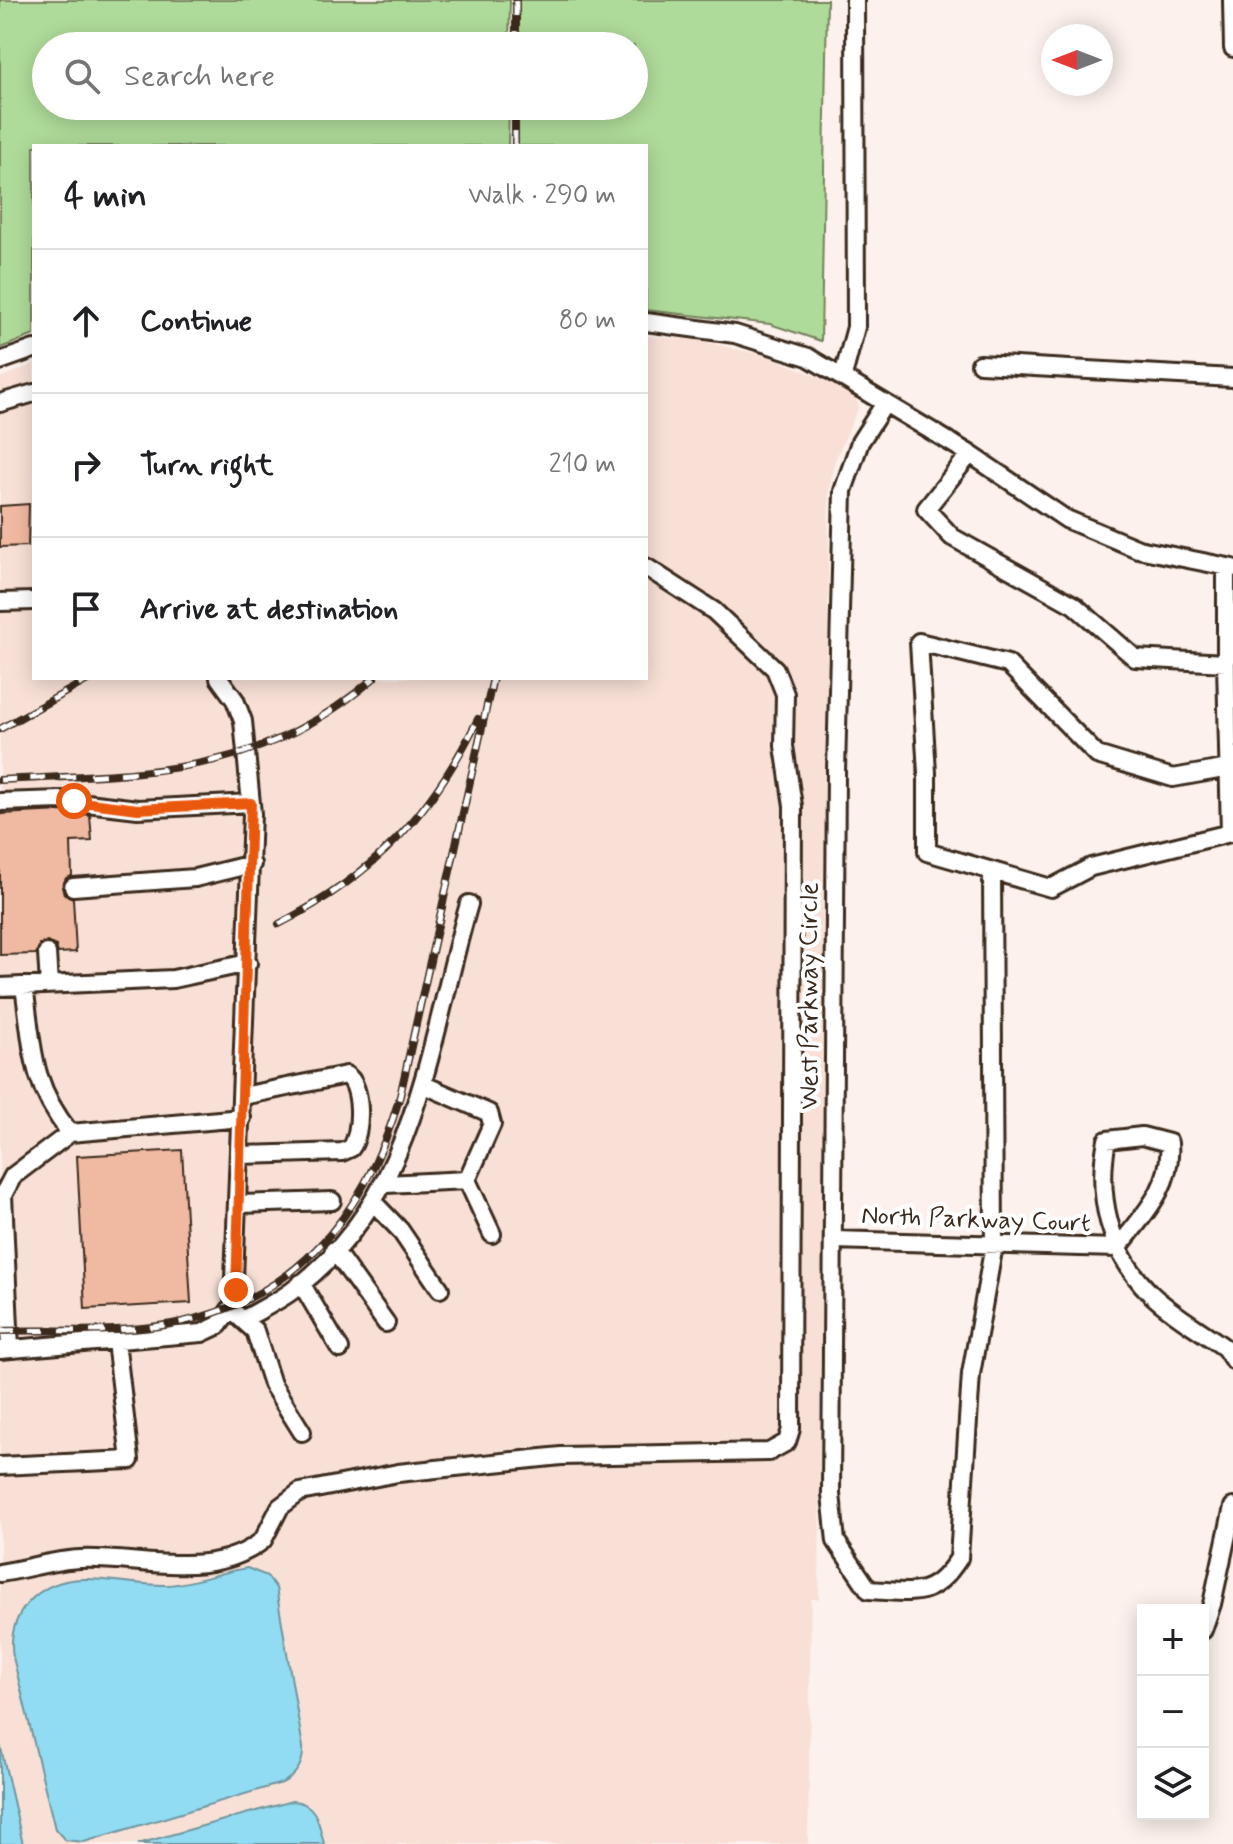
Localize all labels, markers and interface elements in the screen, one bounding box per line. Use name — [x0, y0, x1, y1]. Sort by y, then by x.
north arrow — [1041, 24, 1113, 96]
search box — [32, 32, 648, 120]
icon: search — [60, 54, 104, 98]
text: Search here — [124, 57, 275, 96]
text: 4 min — [64, 174, 147, 219]
text: Walk · 290 m — [468, 179, 616, 213]
icon: ahead — [64, 299, 108, 343]
text: Continue — [140, 302, 252, 341]
text: 80 m — [559, 304, 616, 338]
icon: right — [64, 443, 108, 487]
text: Turn right — [140, 446, 273, 485]
text: 210 m — [549, 448, 616, 482]
icon: arrive — [64, 587, 108, 631]
text: Arrive at destination — [140, 590, 398, 629]
route start — [56, 783, 92, 819]
street label: West Parkway Circle — [793, 882, 827, 1110]
street label: North Parkway Court — [861, 1199, 1091, 1241]
route end — [218, 1272, 254, 1308]
map controls — [1137, 1604, 1209, 1820]
button: + — [1137, 1604, 1209, 1676]
button: − — [1137, 1676, 1209, 1748]
button: layers — [1137, 1748, 1209, 1820]

